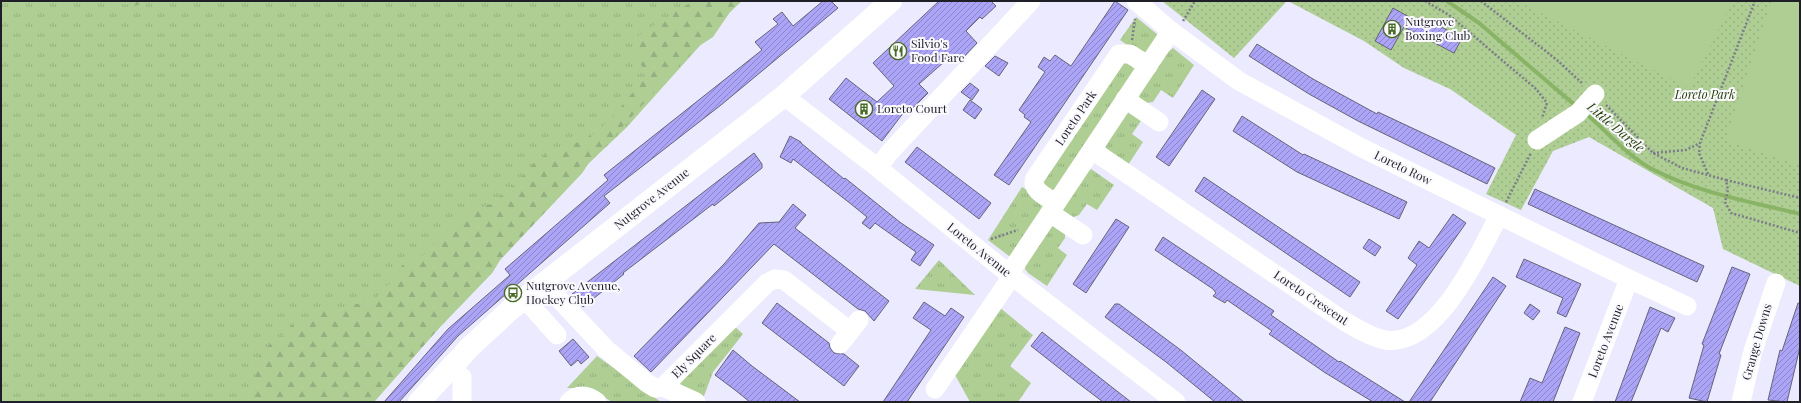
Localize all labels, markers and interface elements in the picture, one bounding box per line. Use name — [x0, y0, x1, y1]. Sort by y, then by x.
place label: Nutgrove Boxing Club — [1405, 13, 1471, 43]
building icon: Nutgrove Boxing Club — [1382, 19, 1402, 39]
place label: Silvio's Food Fare — [911, 35, 964, 65]
restaurant icon: Silvio's Food Fare — [888, 41, 908, 61]
street label: Loreto Park — [1051, 86, 1100, 148]
park label: Loreto Park — [1674, 86, 1735, 102]
water label: Little Dargle — [1583, 97, 1649, 156]
building icon: Loreto Court — [854, 99, 874, 119]
place label: Loreto Court — [877, 100, 948, 116]
street label: Loreto Row — [1372, 146, 1436, 188]
street label: Nutgrove Avenue — [611, 164, 692, 233]
street label: Loreto Avenue — [944, 219, 1015, 280]
street label: Loreto Crescent — [1271, 266, 1353, 328]
place label: Nutgrove Avenue, Hockey Club — [526, 277, 620, 307]
bus stop icon: Nutgrove Avenue, Hockey Club — [503, 283, 523, 303]
street label: Loreto Avenue — [1584, 301, 1626, 380]
street label: Grange Downs — [1737, 302, 1775, 382]
street label: Ely Square — [668, 330, 719, 381]

